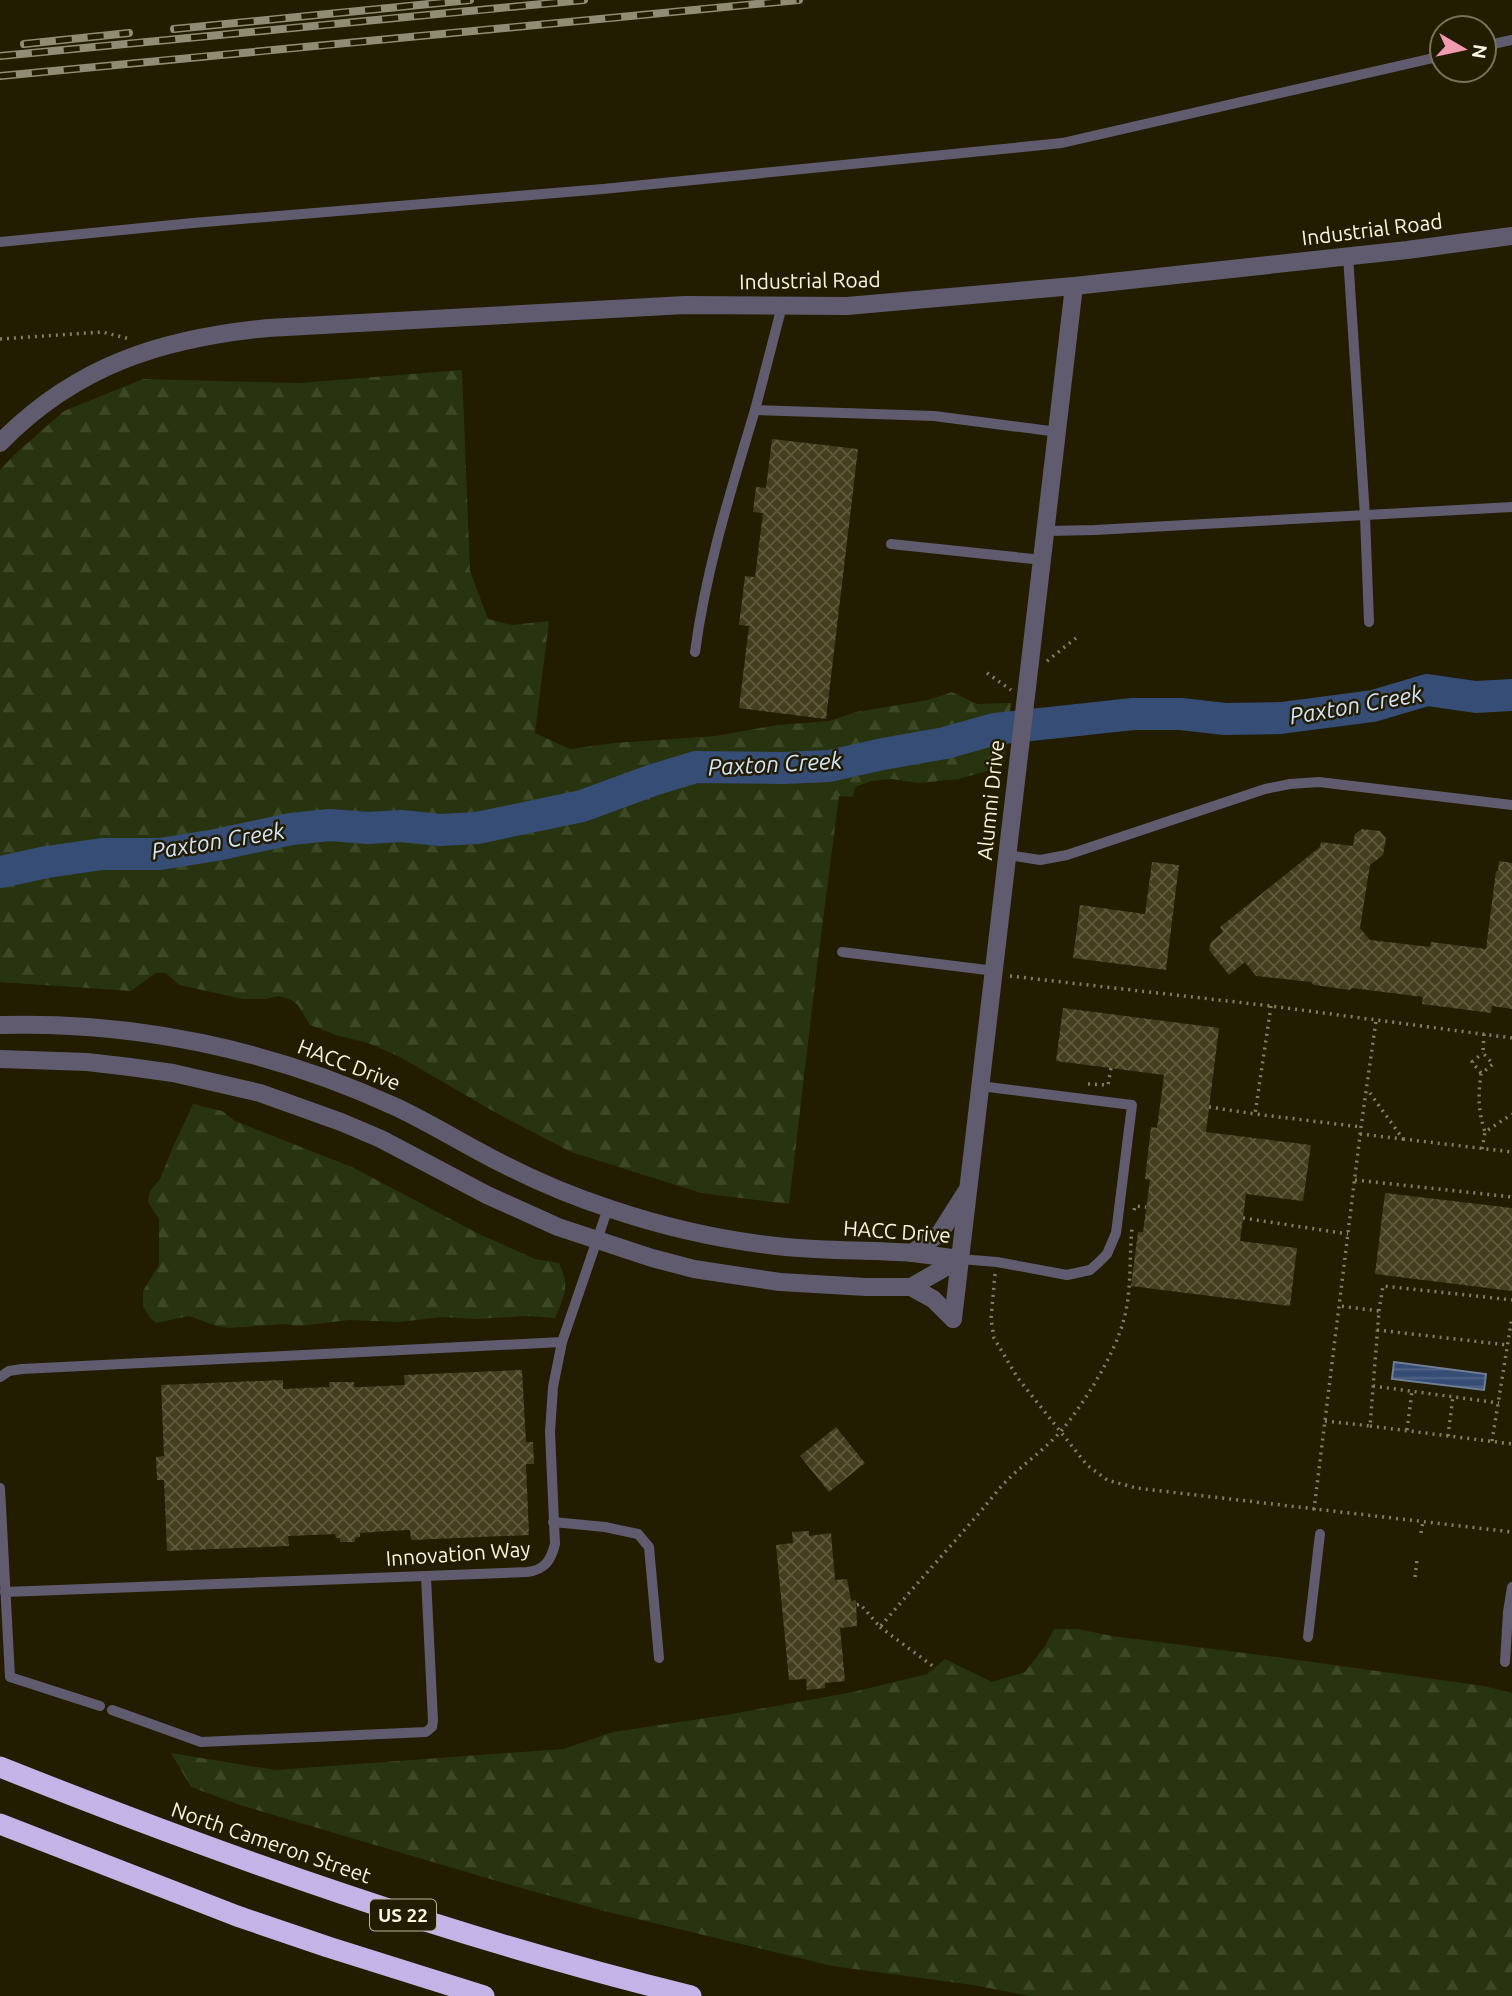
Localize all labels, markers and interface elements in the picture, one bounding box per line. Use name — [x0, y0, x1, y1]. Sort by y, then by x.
north arrow — [1428, 14, 1498, 84]
text: N — [1468, 43, 1492, 60]
street label: Industrial Road — [1300, 208, 1444, 250]
street label: Industrial Road — [739, 267, 881, 293]
water label: Paxton Creek — [1287, 680, 1425, 729]
street label: Alumni Drive — [972, 739, 1008, 861]
water label: Paxton Creek — [707, 747, 843, 780]
water label: Paxton Creek — [149, 818, 287, 863]
street label: HACC Drive — [295, 1034, 404, 1095]
street label: HACC Drive — [842, 1215, 952, 1247]
street label: Innovation Way — [385, 1536, 531, 1570]
street label: North Cameron Street — [168, 1797, 374, 1887]
road number: US 22 — [370, 1899, 436, 1930]

